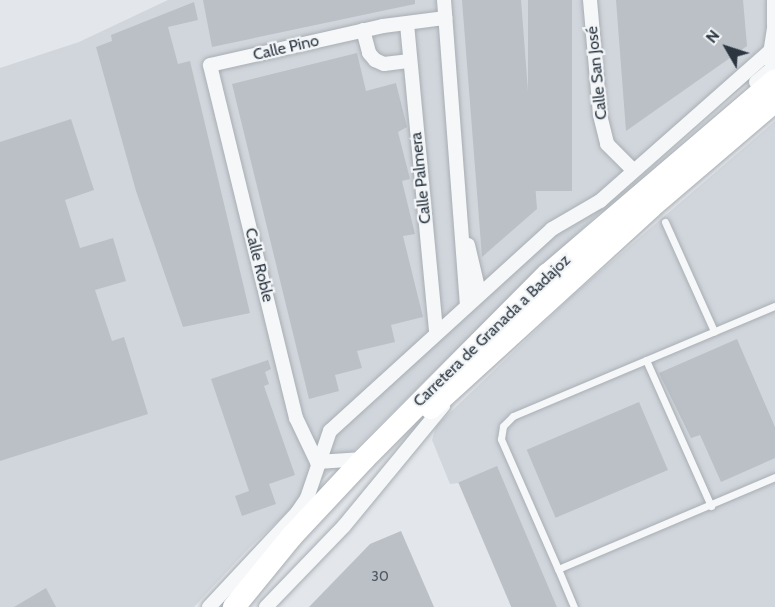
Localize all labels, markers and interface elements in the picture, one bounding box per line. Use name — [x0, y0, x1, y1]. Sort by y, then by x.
north arrow — [697, 18, 757, 78]
street label: Calle San José — [583, 25, 611, 121]
text: N — [702, 26, 724, 47]
street label: Calle Pino — [251, 31, 321, 65]
street label: Calle Palmera — [407, 131, 435, 225]
street label: Calle Roble — [241, 226, 277, 304]
street label: Carretera de Granada a Badajoz — [410, 251, 574, 411]
house number: 30 — [371, 568, 389, 584]

